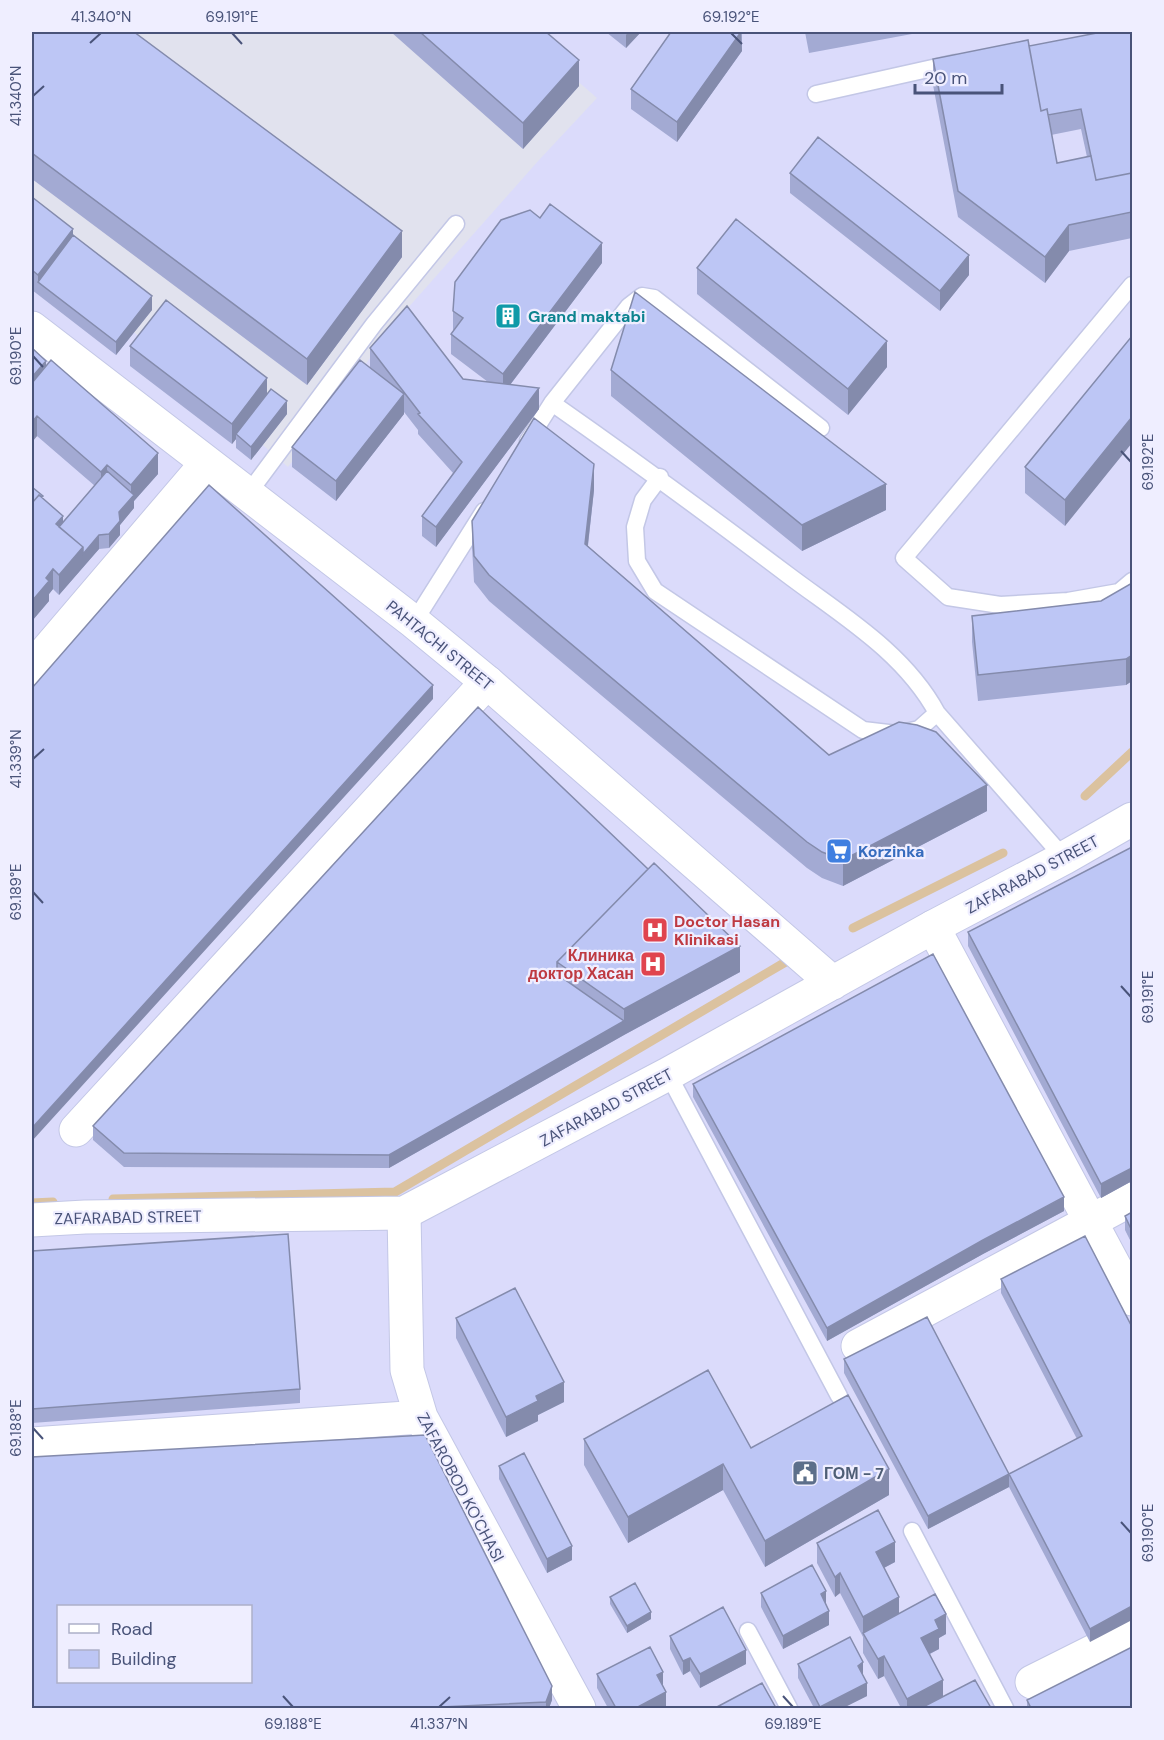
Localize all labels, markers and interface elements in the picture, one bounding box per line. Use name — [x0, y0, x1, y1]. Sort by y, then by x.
text: 41.340°N — [71, 7, 131, 27]
text: 69.191°E — [206, 7, 258, 27]
text: 69.192°E — [703, 7, 759, 27]
scale bar — [915, 57, 1002, 95]
text: 41.340°N — [6, 66, 26, 126]
text: 20 m — [924, 66, 967, 90]
building icon: Grand maktabi — [493, 301, 523, 331]
place label: Grand maktabi — [528, 306, 645, 327]
text: 69.190°E — [6, 327, 26, 385]
text: 69.192°E — [1138, 434, 1158, 490]
street label: PAHTACHI STREET — [382, 596, 498, 695]
text: 41.339°N — [6, 730, 26, 788]
street label: ZAFARABAD STREET — [962, 831, 1102, 918]
supermarket icon: Korzinka — [824, 836, 854, 866]
place label: Korzinka — [858, 841, 924, 862]
text: 69.189°E — [6, 863, 26, 921]
place label: Doctor Hasan Klinikasi — [674, 911, 780, 950]
hospital icon: Doctor Hasan Klinikasi — [640, 915, 670, 945]
place label: Клиника доктор Хасан — [528, 945, 634, 984]
hospital icon: Клиника доктор Хасан — [638, 949, 668, 979]
text: 69.191°E — [1138, 971, 1158, 1023]
street label: ZAFARABAD STREET — [536, 1064, 676, 1151]
street label: ZAFARABAD STREET — [54, 1206, 202, 1229]
text: 69.188°E — [6, 1399, 26, 1457]
street label: ZAFAROBOD KO'CHASI — [412, 1409, 509, 1566]
public building icon: ГОМ - 7 — [790, 1458, 820, 1488]
place label: ГОМ - 7 — [824, 1463, 884, 1484]
text: 69.190°E — [1138, 1504, 1158, 1562]
legend — [57, 1605, 252, 1683]
text: Road — [111, 1617, 153, 1641]
text: Building — [111, 1647, 176, 1671]
text: 69.188°E — [264, 1714, 322, 1734]
text: 41.337°N — [410, 1714, 468, 1734]
text: 69.189°E — [764, 1714, 822, 1734]

